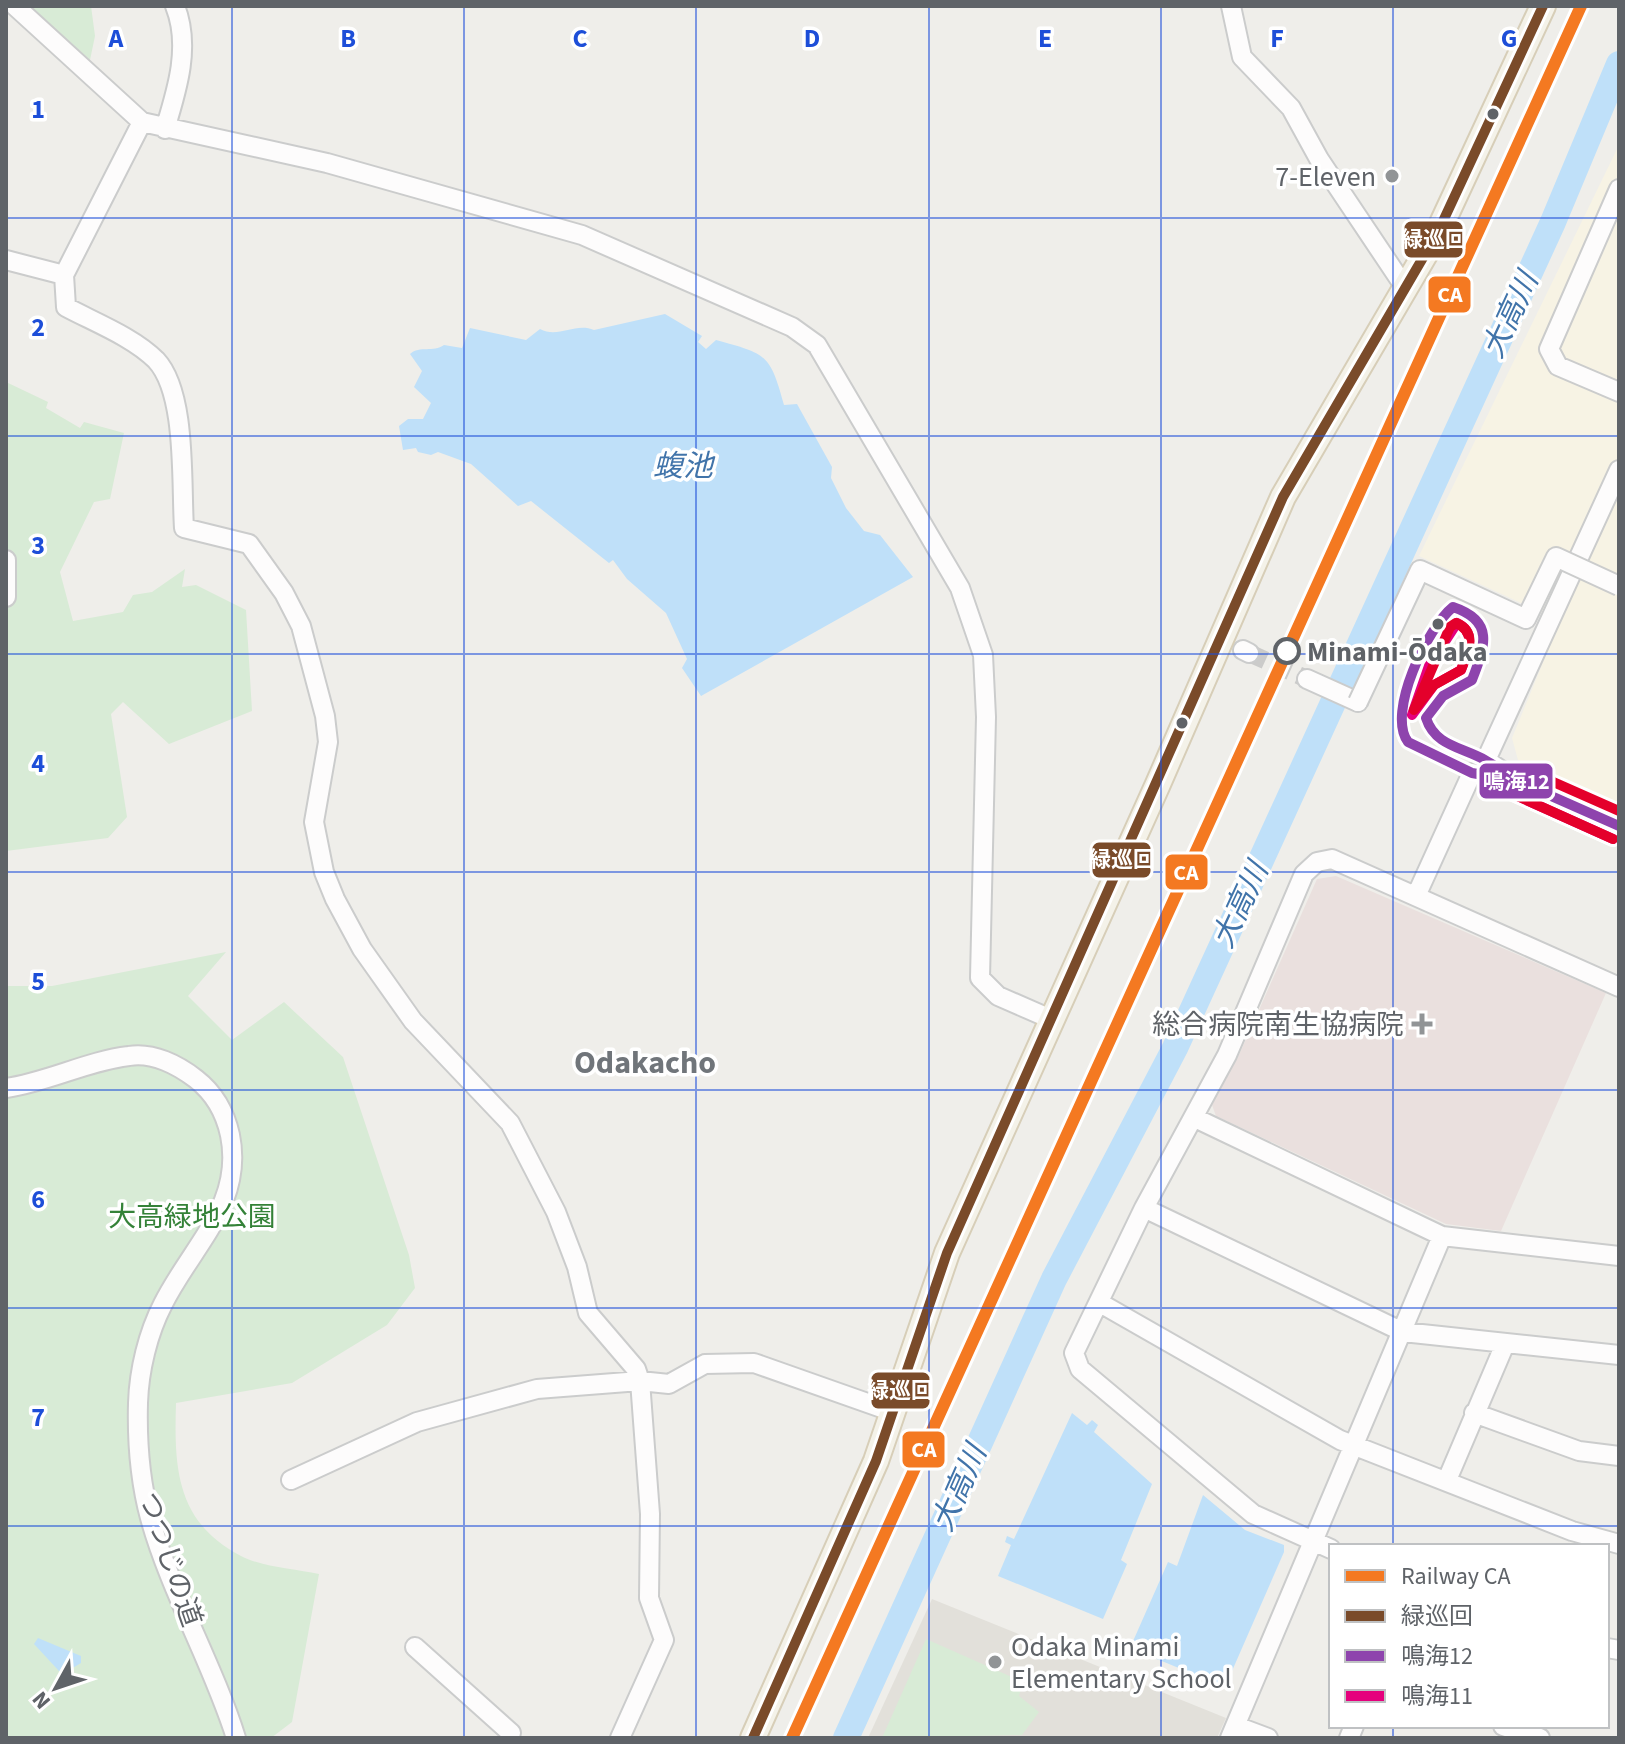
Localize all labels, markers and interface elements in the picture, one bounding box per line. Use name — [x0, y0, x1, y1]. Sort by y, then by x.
text: A — [108, 20, 125, 57]
text: B — [340, 20, 356, 57]
text: C — [572, 20, 588, 57]
text: D — [804, 20, 820, 57]
text: E — [1038, 20, 1052, 57]
text: F — [1270, 20, 1284, 57]
text: G — [1501, 20, 1517, 57]
text: 1 — [31, 91, 45, 128]
unlabelled marker — [1485, 106, 1501, 122]
place label: 7-Eleven — [1275, 157, 1376, 197]
marker: 7-Eleven — [1383, 167, 1401, 185]
line badge: 緑巡回 — [1403, 220, 1464, 259]
text: 緑巡回 — [1401, 224, 1467, 256]
water label: 大高川 — [1472, 263, 1550, 365]
line badge: CA — [1427, 275, 1472, 314]
text: CA — [1437, 279, 1463, 311]
text: 2 — [31, 309, 45, 346]
water label: 蝮池 — [653, 445, 716, 488]
text: 3 — [31, 527, 45, 564]
unlabelled marker — [1430, 616, 1446, 632]
place label: Minami-Ōdaka — [1307, 632, 1488, 672]
marker: Minami-Ōdaka — [1274, 638, 1300, 664]
unlabelled marker — [1174, 715, 1190, 731]
text: 4 — [31, 745, 45, 782]
line badge: 鳴海12 — [1478, 762, 1554, 800]
text: 鳴海12 — [1482, 766, 1550, 798]
line badge: 緑巡回 — [1091, 841, 1152, 879]
text: 緑巡回 — [1089, 844, 1155, 876]
line badge: CA — [1164, 853, 1209, 891]
water label: 大高川 — [1202, 853, 1280, 955]
text: CA — [1173, 857, 1199, 889]
text: 5 — [31, 963, 45, 1000]
place label: 総合病院南生協病院 — [1152, 1005, 1404, 1045]
marker: 総合病院南生協病院 — [1411, 1013, 1433, 1035]
district label: Odakacho — [574, 1040, 716, 1086]
text: 6 — [31, 1181, 45, 1218]
park label: 大高緑地公園 — [108, 1197, 276, 1237]
line badge: 緑巡回 — [870, 1371, 931, 1410]
text: 緑巡回 — [867, 1375, 933, 1407]
text: 7 — [31, 1399, 45, 1436]
line badge: CA — [901, 1430, 946, 1469]
text: CA — [911, 1434, 937, 1466]
water label: 大高川 — [922, 1436, 999, 1538]
street label: つつじの道 — [128, 1487, 212, 1632]
legend — [1329, 1544, 1609, 1728]
text: Railway CA — [1401, 1559, 1511, 1594]
text: 緑巡回 — [1401, 1599, 1473, 1634]
place label: Odaka Minami Elementary School — [1011, 1627, 1232, 1699]
text: 鳴海12 — [1401, 1639, 1473, 1674]
north arrow — [16, 1648, 96, 1728]
marker: Odaka Minami Elementary School — [986, 1653, 1004, 1671]
text: 鳴海11 — [1401, 1679, 1473, 1714]
text: N — [24, 1684, 58, 1716]

